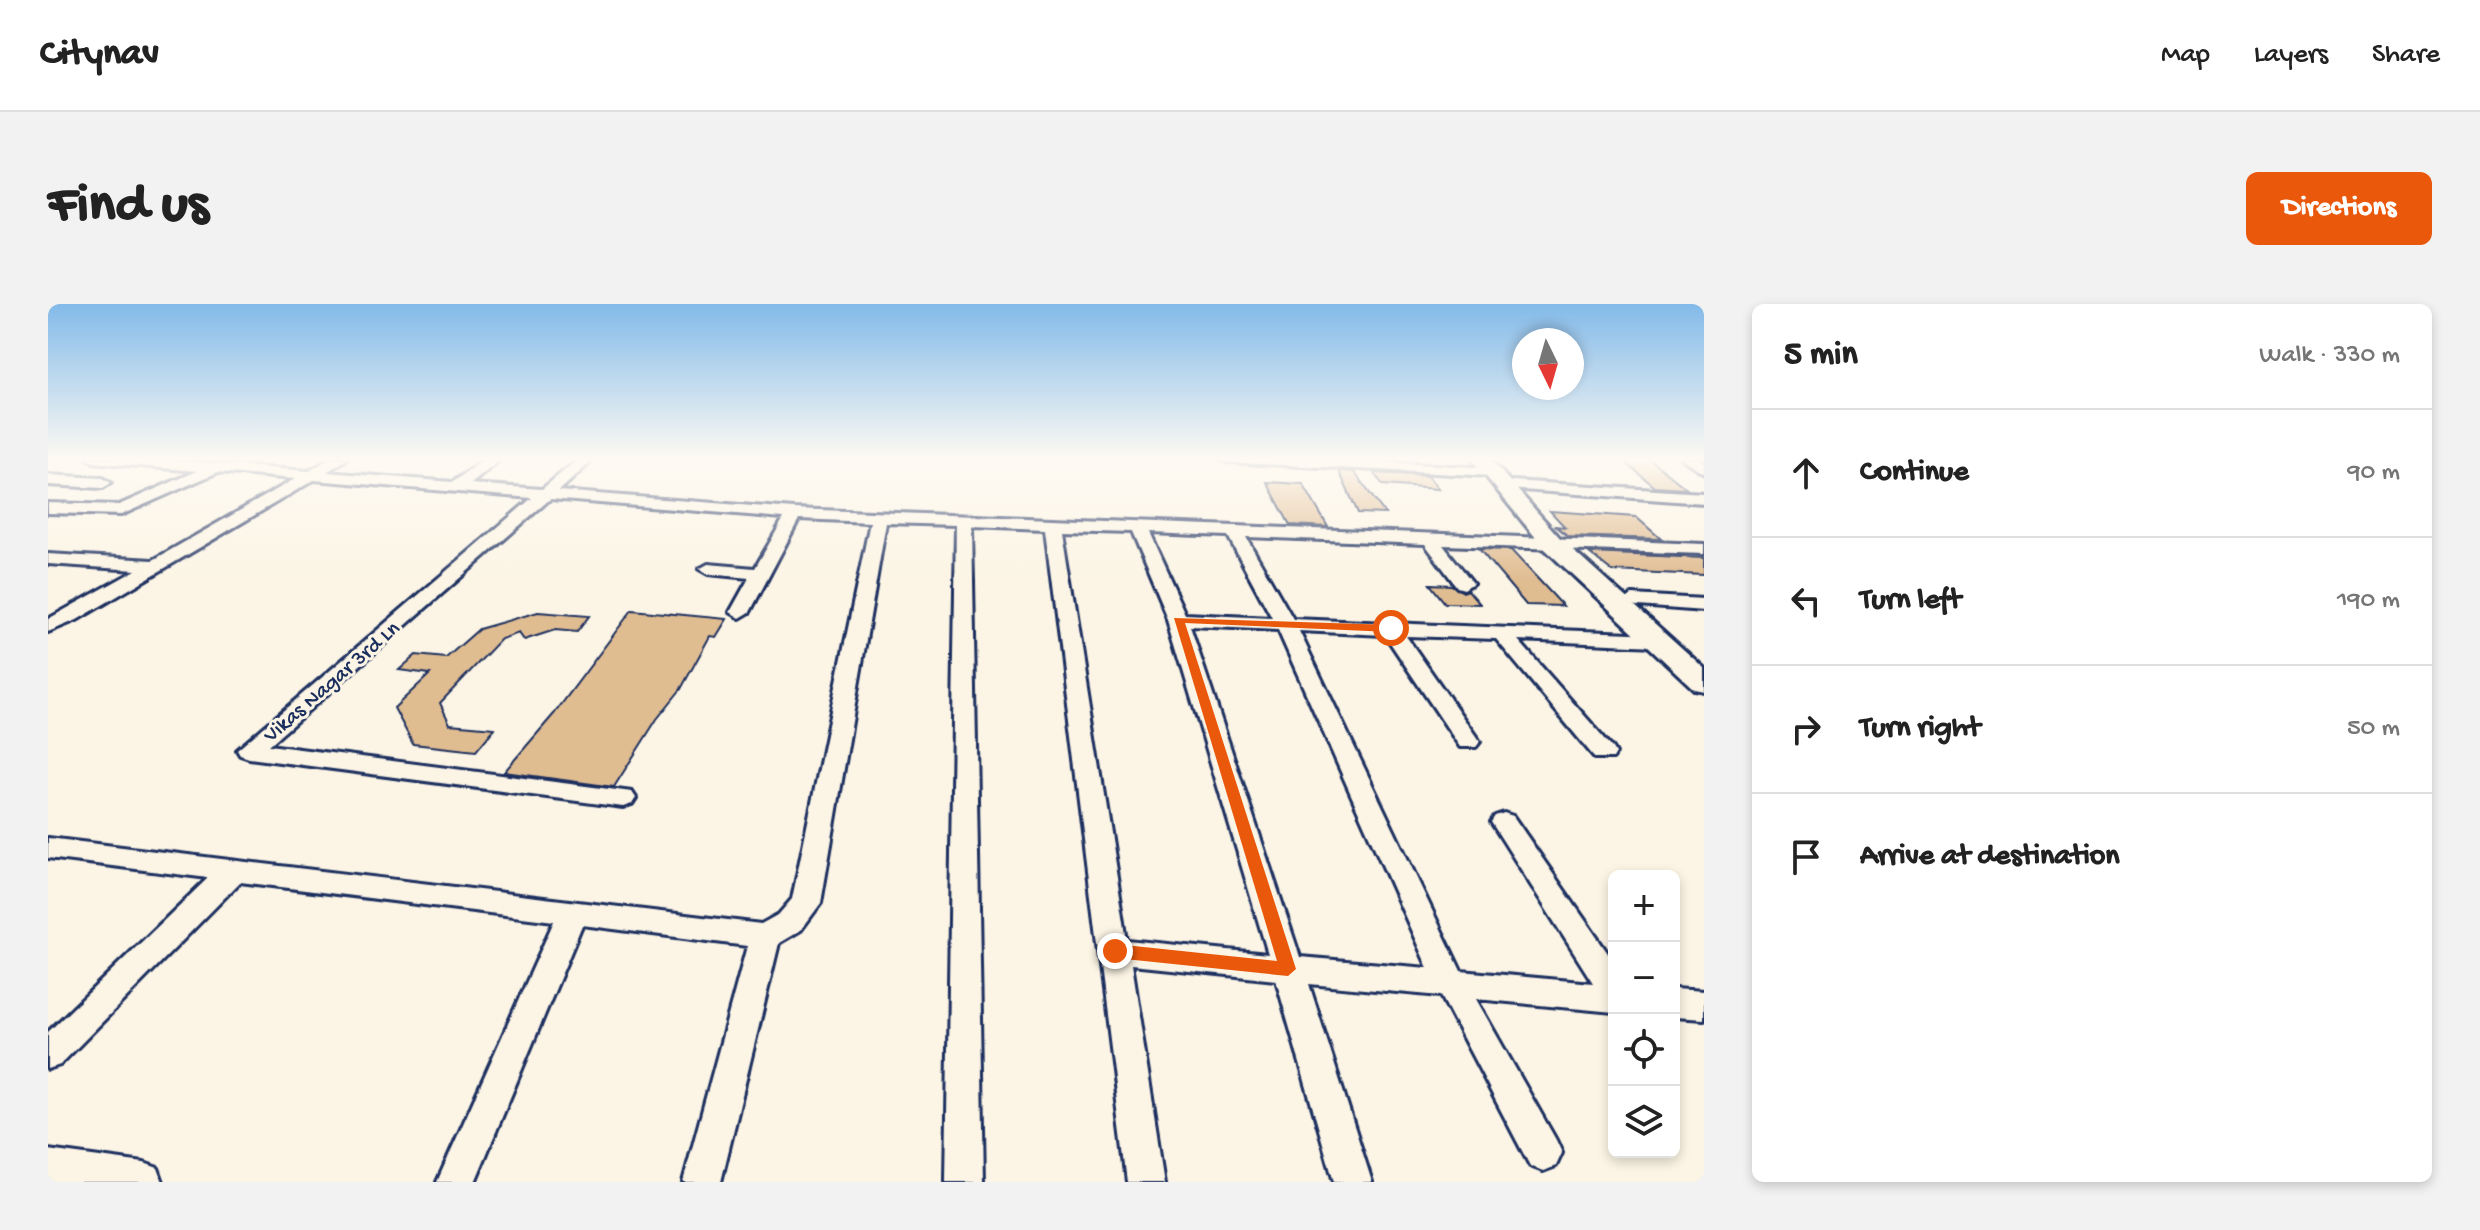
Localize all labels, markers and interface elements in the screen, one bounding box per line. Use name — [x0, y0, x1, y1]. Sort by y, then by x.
text: Citynav — [40, 33, 159, 77]
text: Map — [2161, 39, 2210, 72]
text: Layers — [2254, 39, 2328, 72]
text: Share — [2372, 39, 2440, 72]
button: Directions — [2246, 172, 2432, 245]
text: Find us — [48, 175, 208, 241]
north arrow — [1512, 328, 1584, 400]
text: 5 min — [1784, 336, 1858, 376]
text: Walk · 330 m — [2259, 341, 2400, 372]
icon: ahead — [1784, 451, 1828, 495]
text: Continue — [1860, 456, 1969, 491]
text: 90 m — [2348, 458, 2400, 489]
icon: left — [1784, 579, 1828, 623]
text: Turn left — [1860, 584, 1961, 619]
text: 190 m — [2337, 586, 2400, 617]
route start — [1373, 610, 1409, 646]
street label: Vikas Nagar 3rd Ln — [258, 616, 407, 750]
icon: right — [1784, 707, 1828, 751]
text: Turn right — [1860, 712, 1980, 747]
text: 50 m — [2347, 714, 2400, 745]
icon: arrive — [1784, 835, 1828, 879]
text: Arrive at destination — [1860, 840, 2120, 875]
map controls — [1608, 870, 1680, 1158]
button: + — [1608, 870, 1680, 942]
route end — [1097, 933, 1133, 969]
button: − — [1608, 942, 1680, 1014]
button: locate — [1608, 1014, 1680, 1086]
button: layers — [1608, 1086, 1680, 1158]

